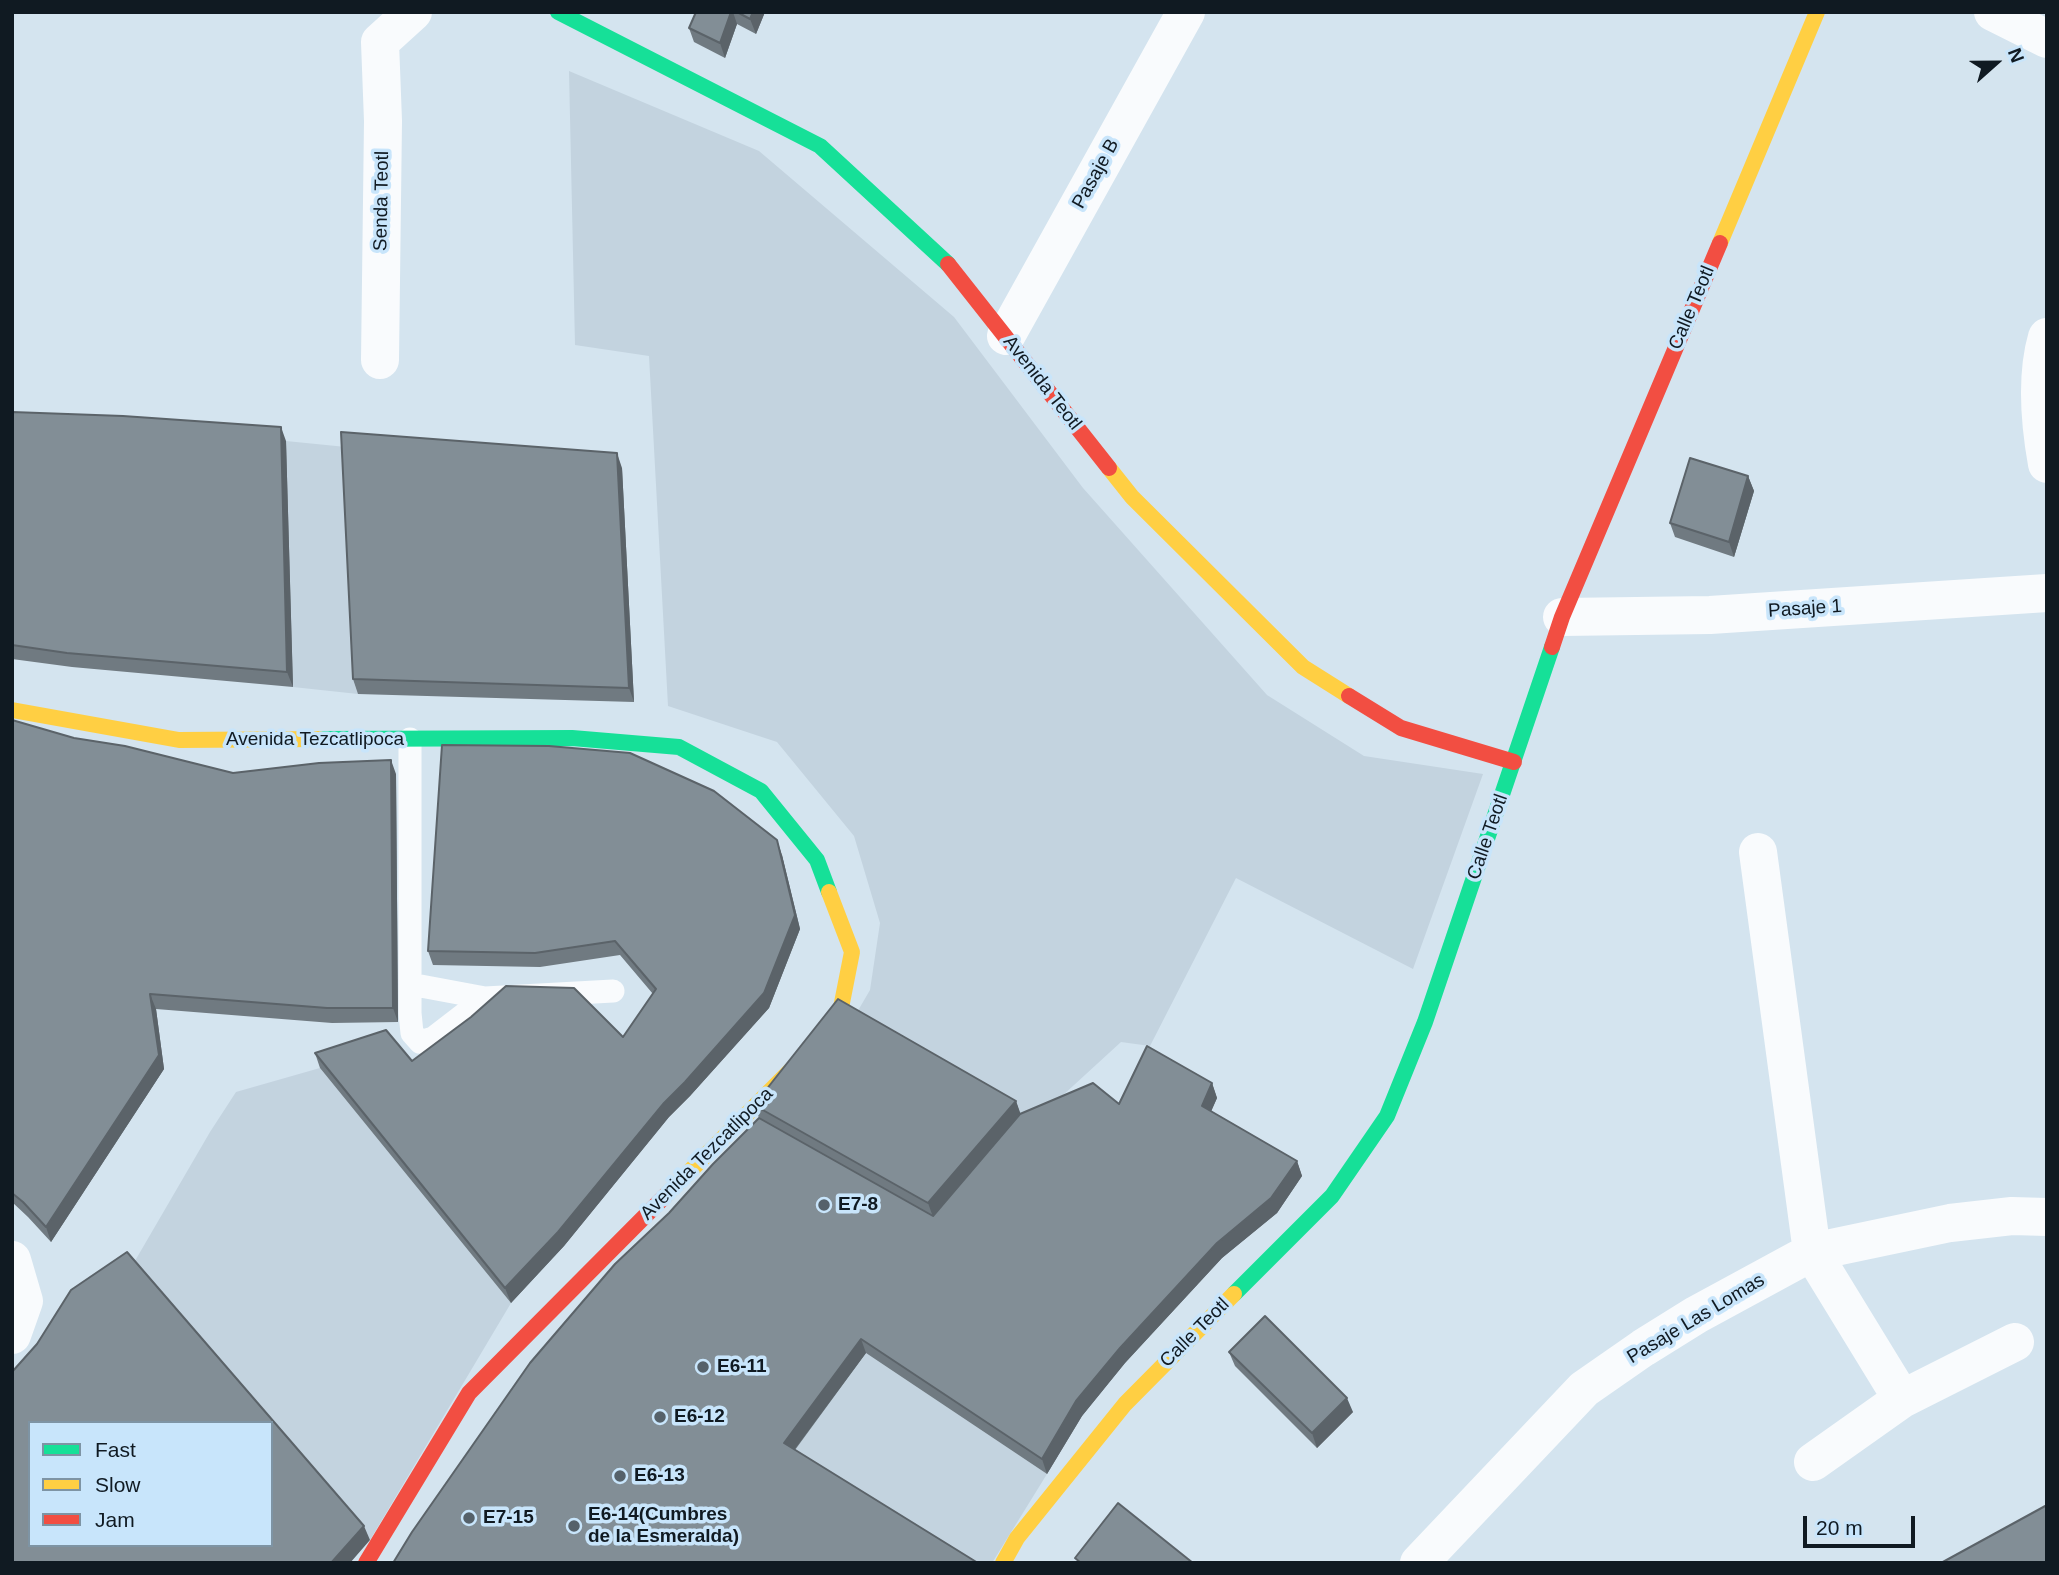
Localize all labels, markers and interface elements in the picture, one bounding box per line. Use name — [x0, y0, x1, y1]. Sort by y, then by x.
north arrow — [1961, 28, 2031, 98]
text: N — [2004, 45, 2028, 65]
street label: Pasaje B — [1068, 135, 1124, 213]
street label: Senda Teotl — [370, 151, 394, 251]
street label: Calle Teotl — [1664, 263, 1720, 353]
street label: Avenida Teotl — [998, 331, 1086, 435]
street label: Pasaje 1 — [1767, 595, 1843, 623]
street label: Avenida Tezcatlipoca — [226, 729, 404, 751]
street label: Calle Teotl — [1463, 791, 1513, 883]
street label: Avenida Tezcatlipoca — [636, 1083, 778, 1225]
place label: E7-8 — [838, 1194, 878, 1216]
marker: E7-8 — [816, 1197, 832, 1213]
street label: Pasaje Las Lomas — [1623, 1269, 1769, 1369]
street label: Calle Teotl — [1156, 1294, 1234, 1372]
place label: E6-11 — [717, 1356, 767, 1378]
marker: E6-11 — [695, 1359, 711, 1375]
place label: E6-12 — [674, 1406, 725, 1428]
marker: E6-12 — [652, 1409, 668, 1425]
legend — [28, 1421, 273, 1547]
text: Fast — [95, 1438, 136, 1461]
place label: E6-13 — [634, 1465, 685, 1487]
marker: E6-13 — [612, 1468, 628, 1484]
text: Slow — [95, 1473, 141, 1496]
scale bar — [1807, 1502, 1919, 1546]
place label: E6-14(Cumbres de la Esmeralda) — [588, 1504, 739, 1548]
place label: E7-15 — [483, 1507, 534, 1529]
text: Jam — [95, 1508, 135, 1531]
marker: E7-15 — [461, 1510, 477, 1526]
text: 20 m — [1816, 1516, 1863, 1539]
marker: E6-14(Cumbres de la Esmeralda) — [566, 1518, 582, 1534]

